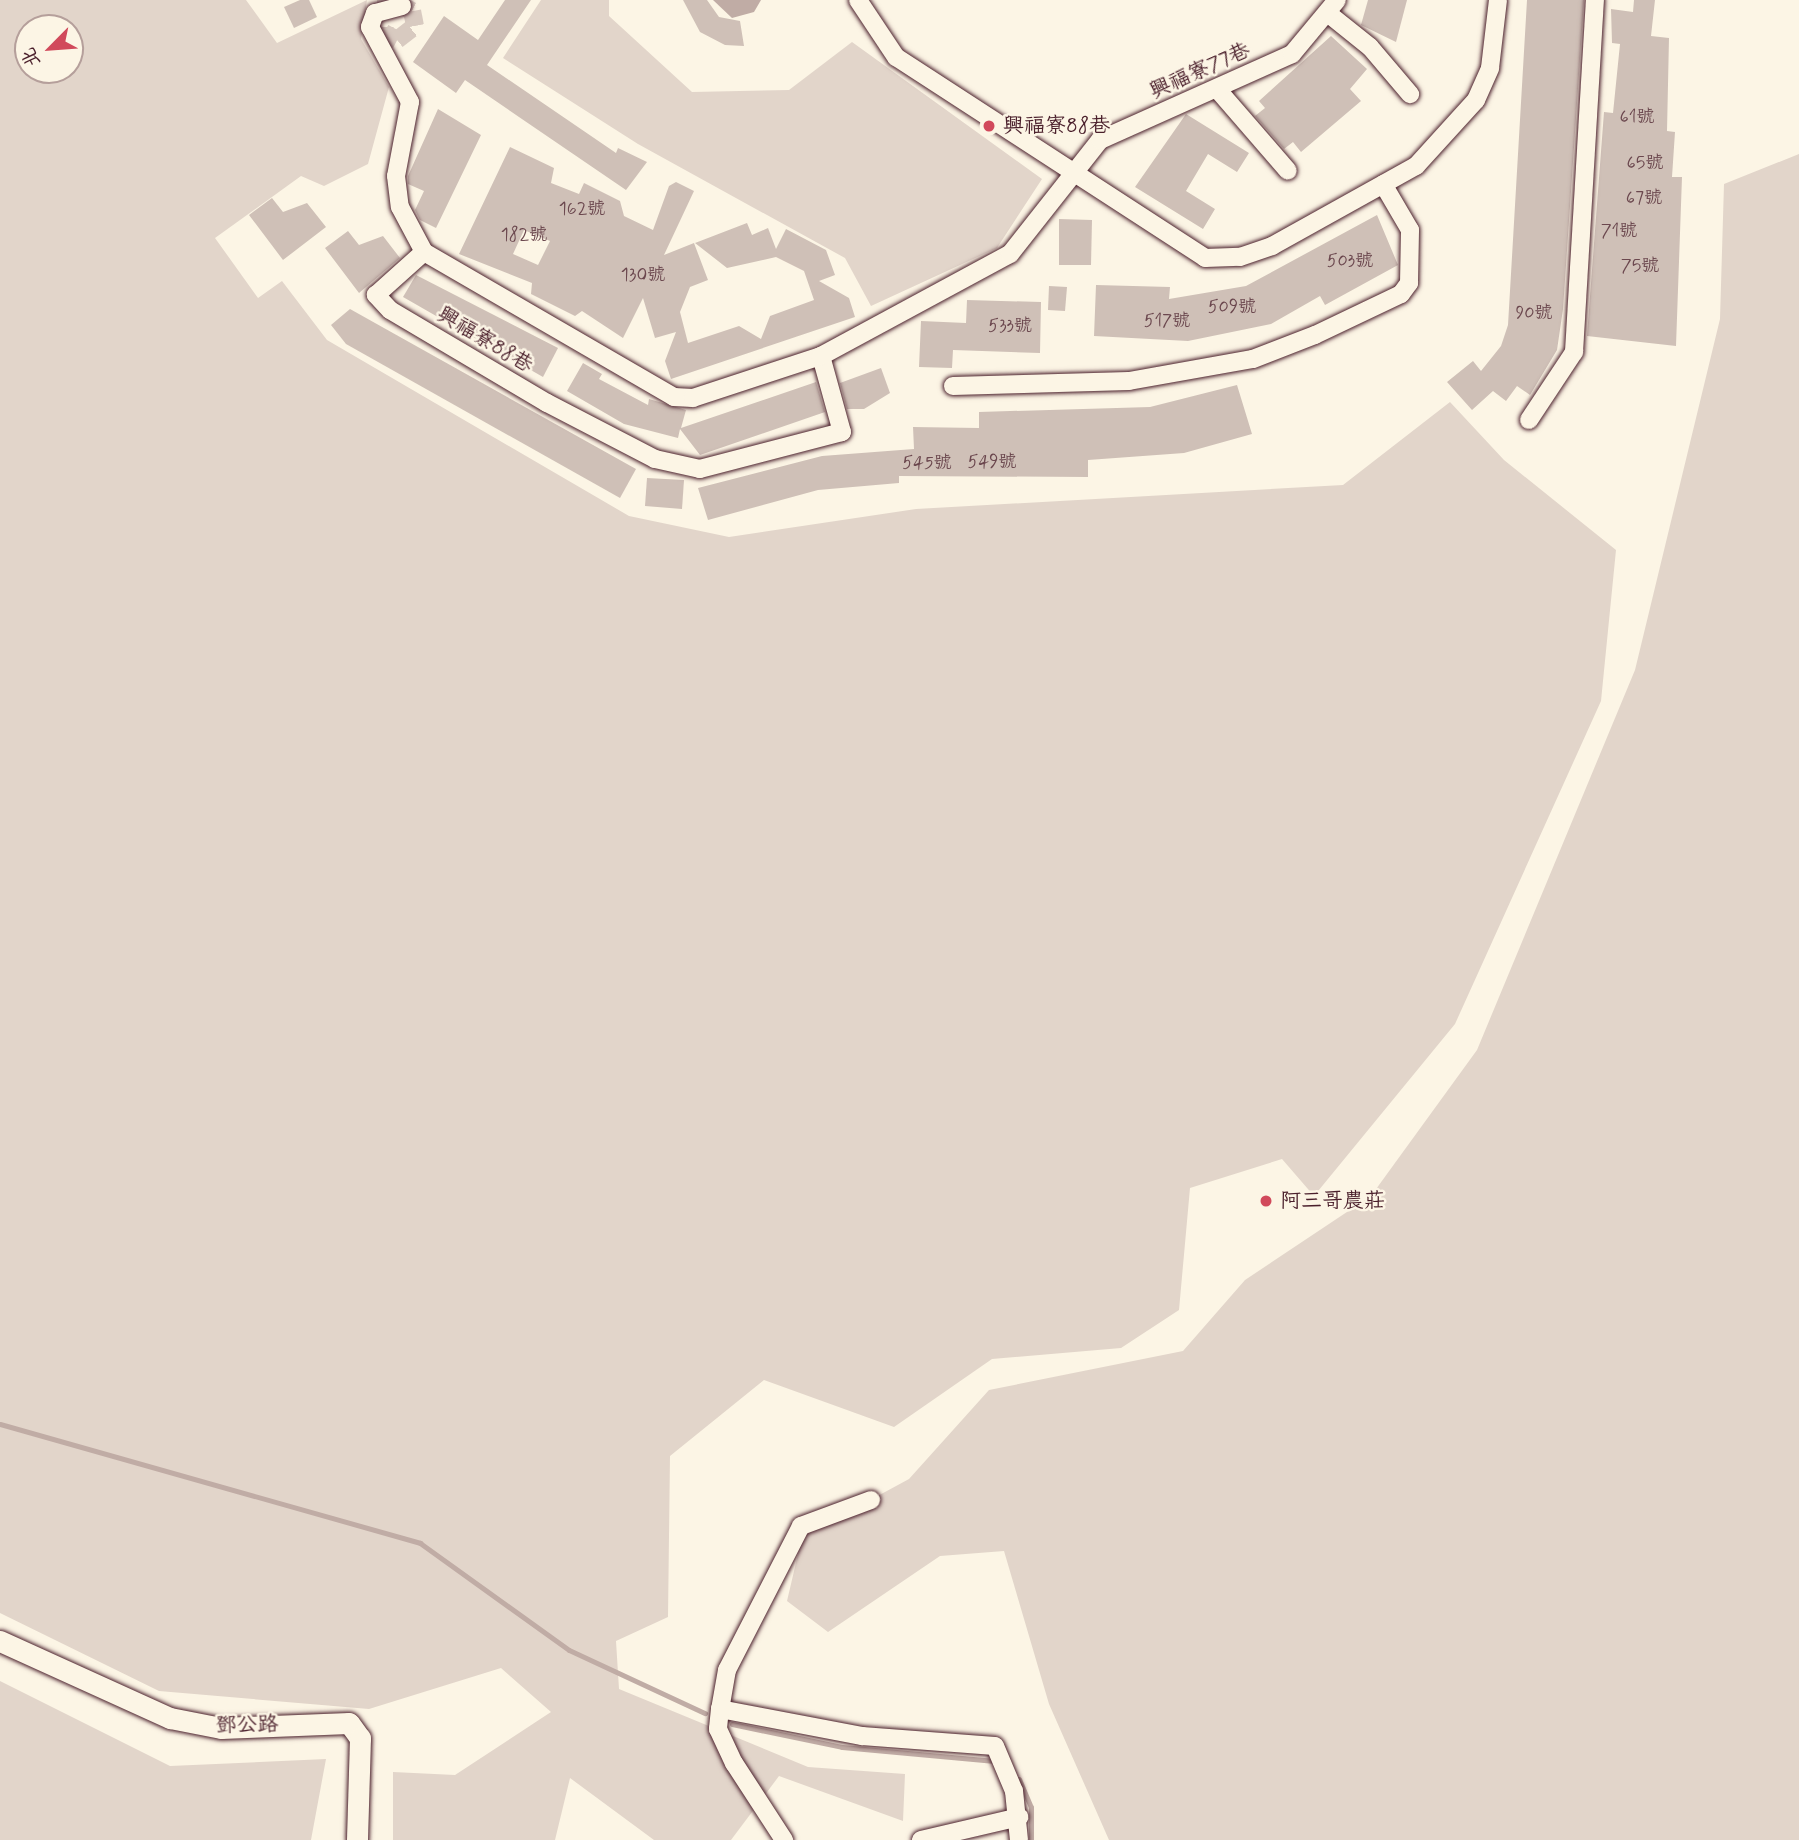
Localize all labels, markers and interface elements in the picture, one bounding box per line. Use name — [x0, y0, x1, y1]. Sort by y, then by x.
north arrow — [14, 14, 84, 84]
street label: 興福寮77巷 — [1146, 38, 1254, 104]
text: 北 — [16, 43, 47, 71]
house number: 61號 — [1620, 106, 1654, 128]
place label: 興福寮88巷 — [1003, 113, 1110, 139]
marker: 興福寮88巷 — [981, 118, 997, 134]
house number: 65號 — [1627, 152, 1663, 174]
house number: 67號 — [1626, 187, 1662, 209]
house number: 162號 — [559, 198, 605, 220]
house number: 71號 — [1601, 220, 1637, 242]
house number: 182號 — [501, 224, 547, 246]
house number: 503號 — [1327, 250, 1373, 272]
house number: 75號 — [1621, 255, 1659, 277]
house number: 130號 — [621, 264, 665, 286]
house number: 509號 — [1208, 296, 1256, 318]
street label: 興福寮88巷 — [433, 302, 537, 378]
house number: 90號 — [1515, 302, 1553, 324]
house number: 517號 — [1144, 310, 1190, 332]
house number: 533號 — [988, 315, 1032, 337]
house number: 549號 — [967, 451, 1017, 473]
house number: 545號 — [902, 452, 952, 474]
place label: 阿三哥農莊 — [1280, 1188, 1385, 1214]
marker: 阿三哥農莊 — [1258, 1193, 1274, 1209]
street label: 鄧公路 — [215, 1712, 279, 1738]

